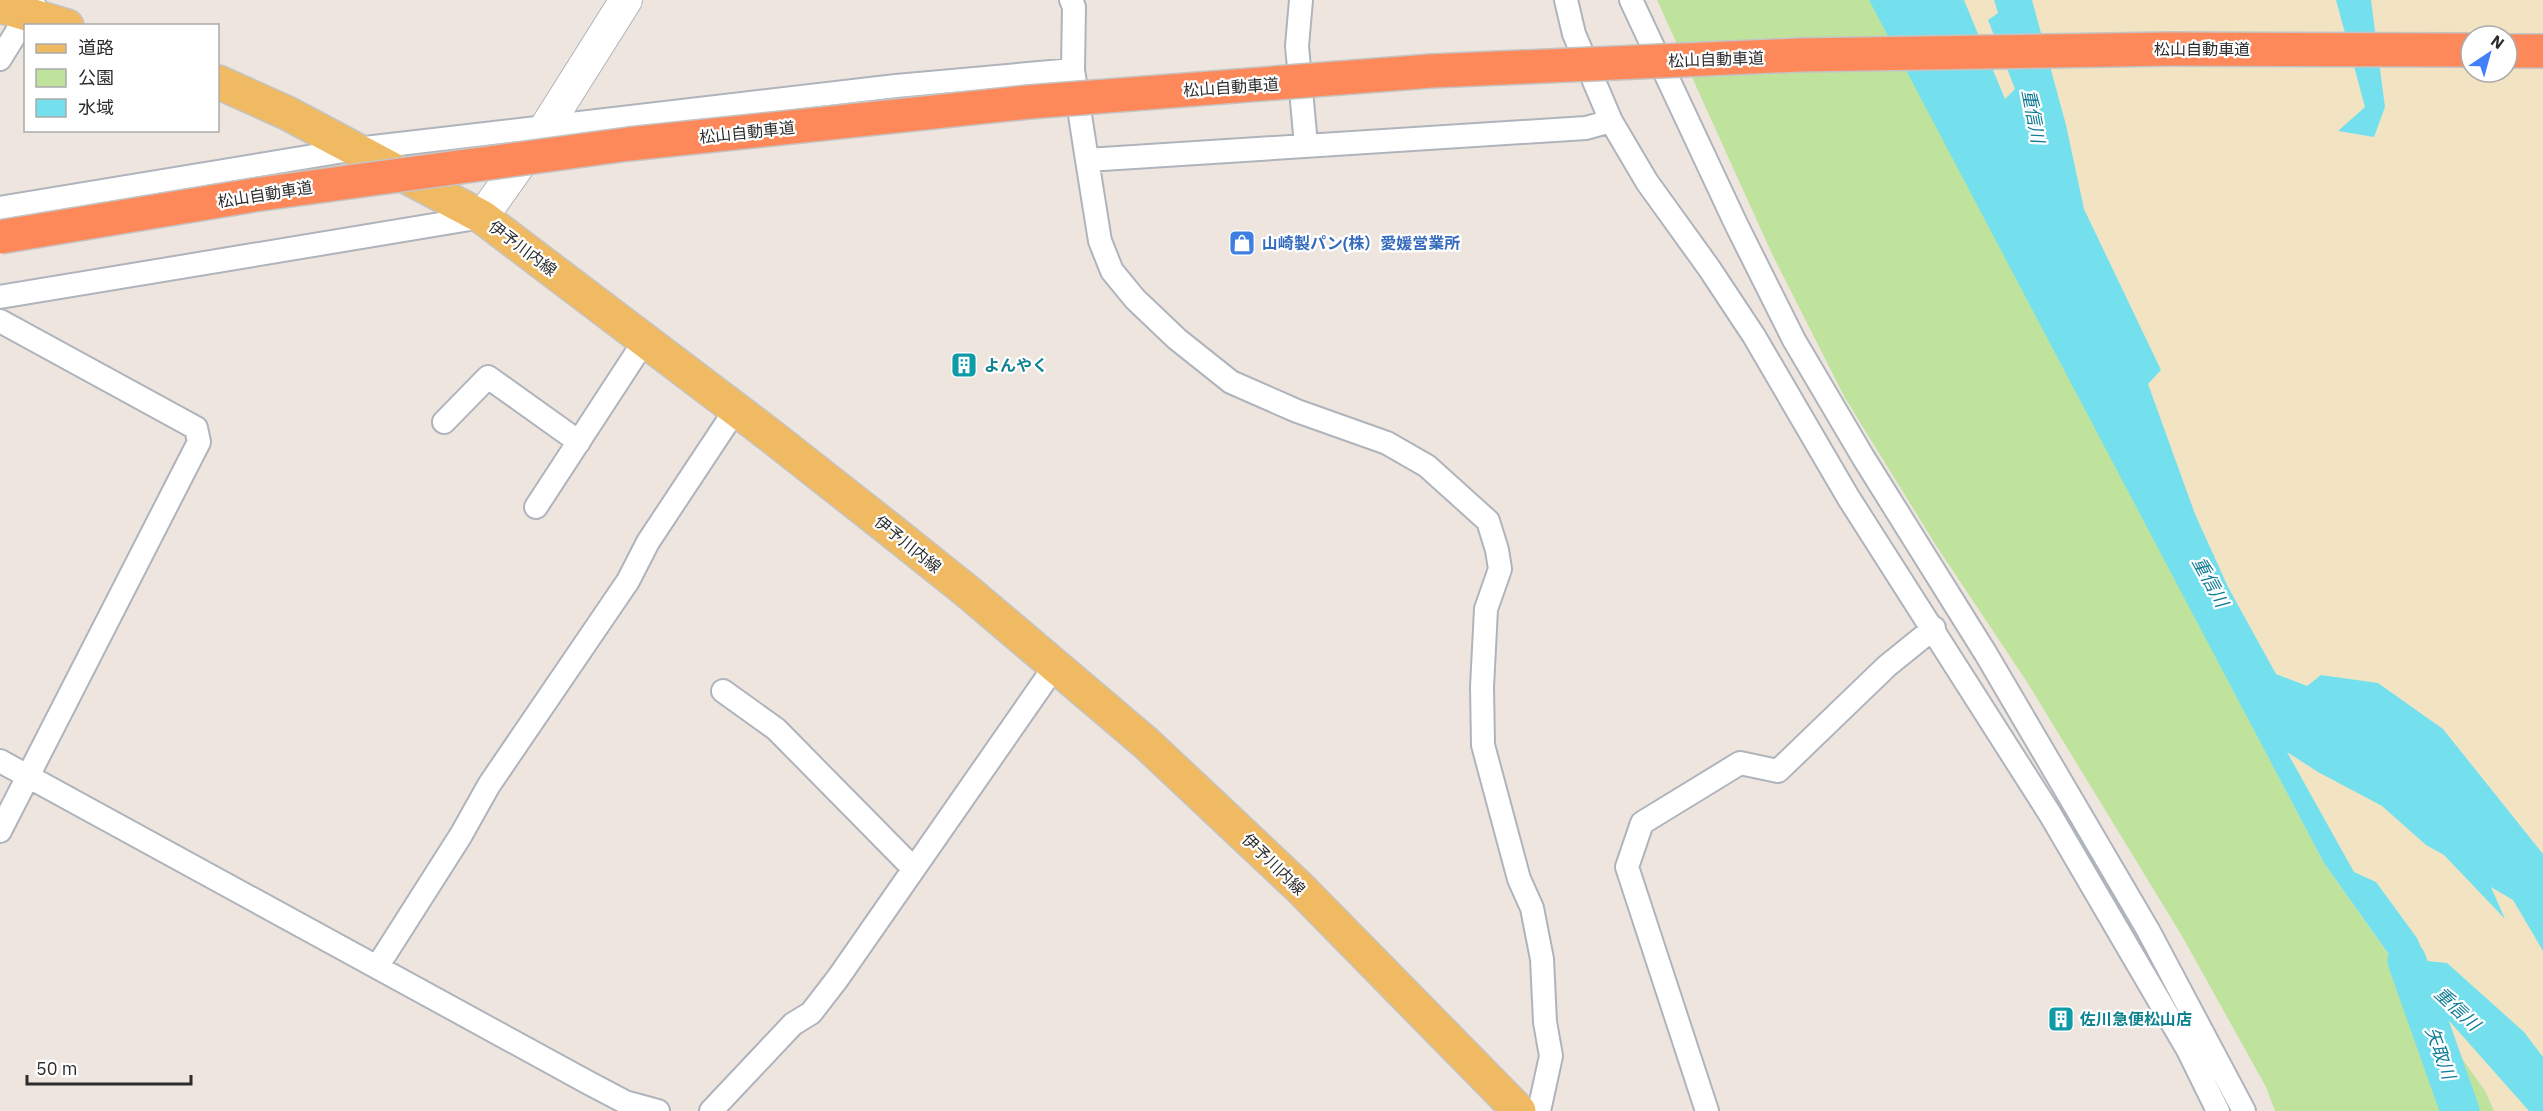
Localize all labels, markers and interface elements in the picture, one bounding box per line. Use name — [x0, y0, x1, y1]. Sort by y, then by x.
legend — [24, 24, 219, 132]
north arrow — [2459, 24, 2519, 84]
text: N — [2487, 30, 2508, 53]
text: 道路 — [78, 36, 114, 59]
street label: 松山自動車道 — [2154, 39, 2250, 59]
street label: 松山自動車道 — [1668, 47, 1764, 71]
text: 公園 — [78, 66, 114, 89]
street label: 松山自動車道 — [1182, 74, 1280, 100]
water label: 重信川 — [2017, 87, 2050, 147]
text: 水域 — [78, 96, 114, 119]
street label: 松山自動車道 — [698, 117, 796, 147]
street label: 松山自動車道 — [216, 177, 314, 211]
street label: 伊予川内線 — [485, 216, 561, 280]
shop icon: 山崎製パン(株）愛媛営業所 — [1227, 228, 1257, 258]
place label: 山崎製パン(株）愛媛営業所 — [1262, 233, 1460, 253]
building icon: よんやく — [949, 350, 979, 380]
place label: よんやく — [984, 355, 1048, 375]
street label: 伊予川内線 — [871, 511, 945, 577]
water label: 重信川 — [2187, 553, 2235, 613]
street label: 伊予川内線 — [1238, 829, 1310, 899]
water label: 重信川 — [2430, 982, 2486, 1037]
building icon: 佐川急便松山店 — [2046, 1004, 2076, 1034]
place label: 佐川急便松山店 — [2079, 1009, 2192, 1029]
water label: 矢取川 — [2420, 1024, 2461, 1084]
scale bar — [27, 1048, 190, 1086]
text: 50 m — [36, 1057, 78, 1080]

